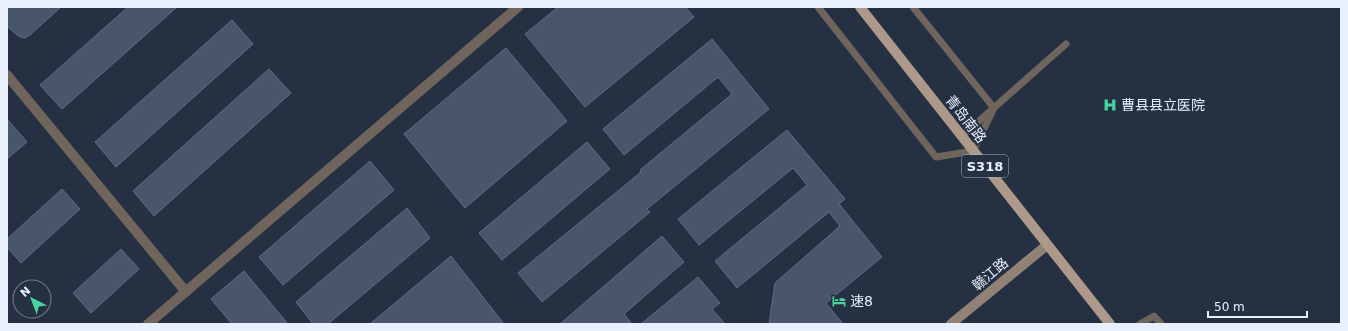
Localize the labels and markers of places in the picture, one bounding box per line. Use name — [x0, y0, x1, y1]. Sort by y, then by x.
hospital icon: 曹县县立医院 — [1102, 97, 1118, 113]
place label: 曹县县立医院 — [1121, 97, 1205, 113]
hotel icon: 速8 — [831, 293, 847, 309]
place label: 速8 — [850, 293, 873, 309]

